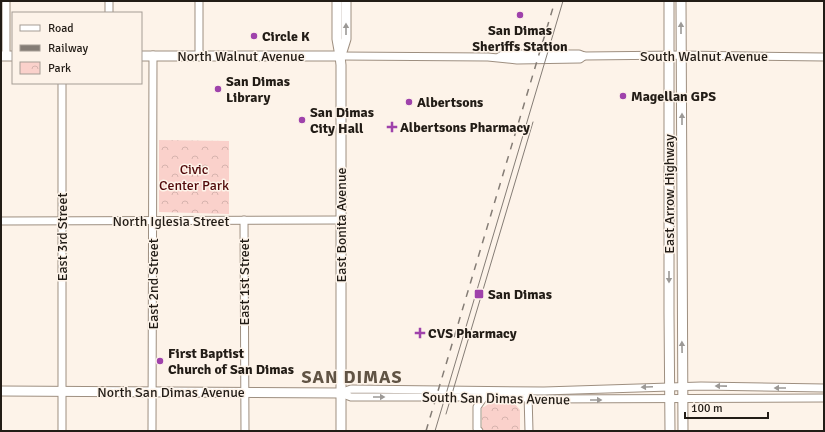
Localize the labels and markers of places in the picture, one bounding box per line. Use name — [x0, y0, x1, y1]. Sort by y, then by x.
marker: San Dimas Sheriffs Station — [515, 10, 525, 20]
place label: San Dimas Sheriffs Station — [472, 22, 568, 55]
place label: Circle K — [262, 28, 310, 45]
marker: Circle K — [249, 31, 259, 41]
place label: San Dimas Library — [226, 73, 290, 106]
marker: San Dimas Library — [213, 84, 223, 94]
place label: Magellan GPS — [631, 88, 716, 105]
marker: Magellan GPS — [618, 91, 628, 101]
place label: Albertsons — [417, 94, 483, 111]
marker: Albertsons — [404, 97, 414, 107]
place label: San Dimas City Hall — [310, 104, 374, 137]
marker: San Dimas City Hall — [297, 115, 307, 125]
place label: Albertsons Pharmacy — [400, 119, 530, 136]
marker: Albertsons Pharmacy — [387, 122, 397, 132]
place label: San Dimas — [488, 286, 552, 303]
marker: San Dimas — [473, 288, 485, 300]
place label: CVS Pharmacy — [428, 325, 517, 342]
marker: CVS Pharmacy — [415, 328, 425, 338]
place label: First Baptist Church of San Dimas — [168, 345, 294, 378]
marker: First Baptist Church of San Dimas — [155, 356, 165, 366]

